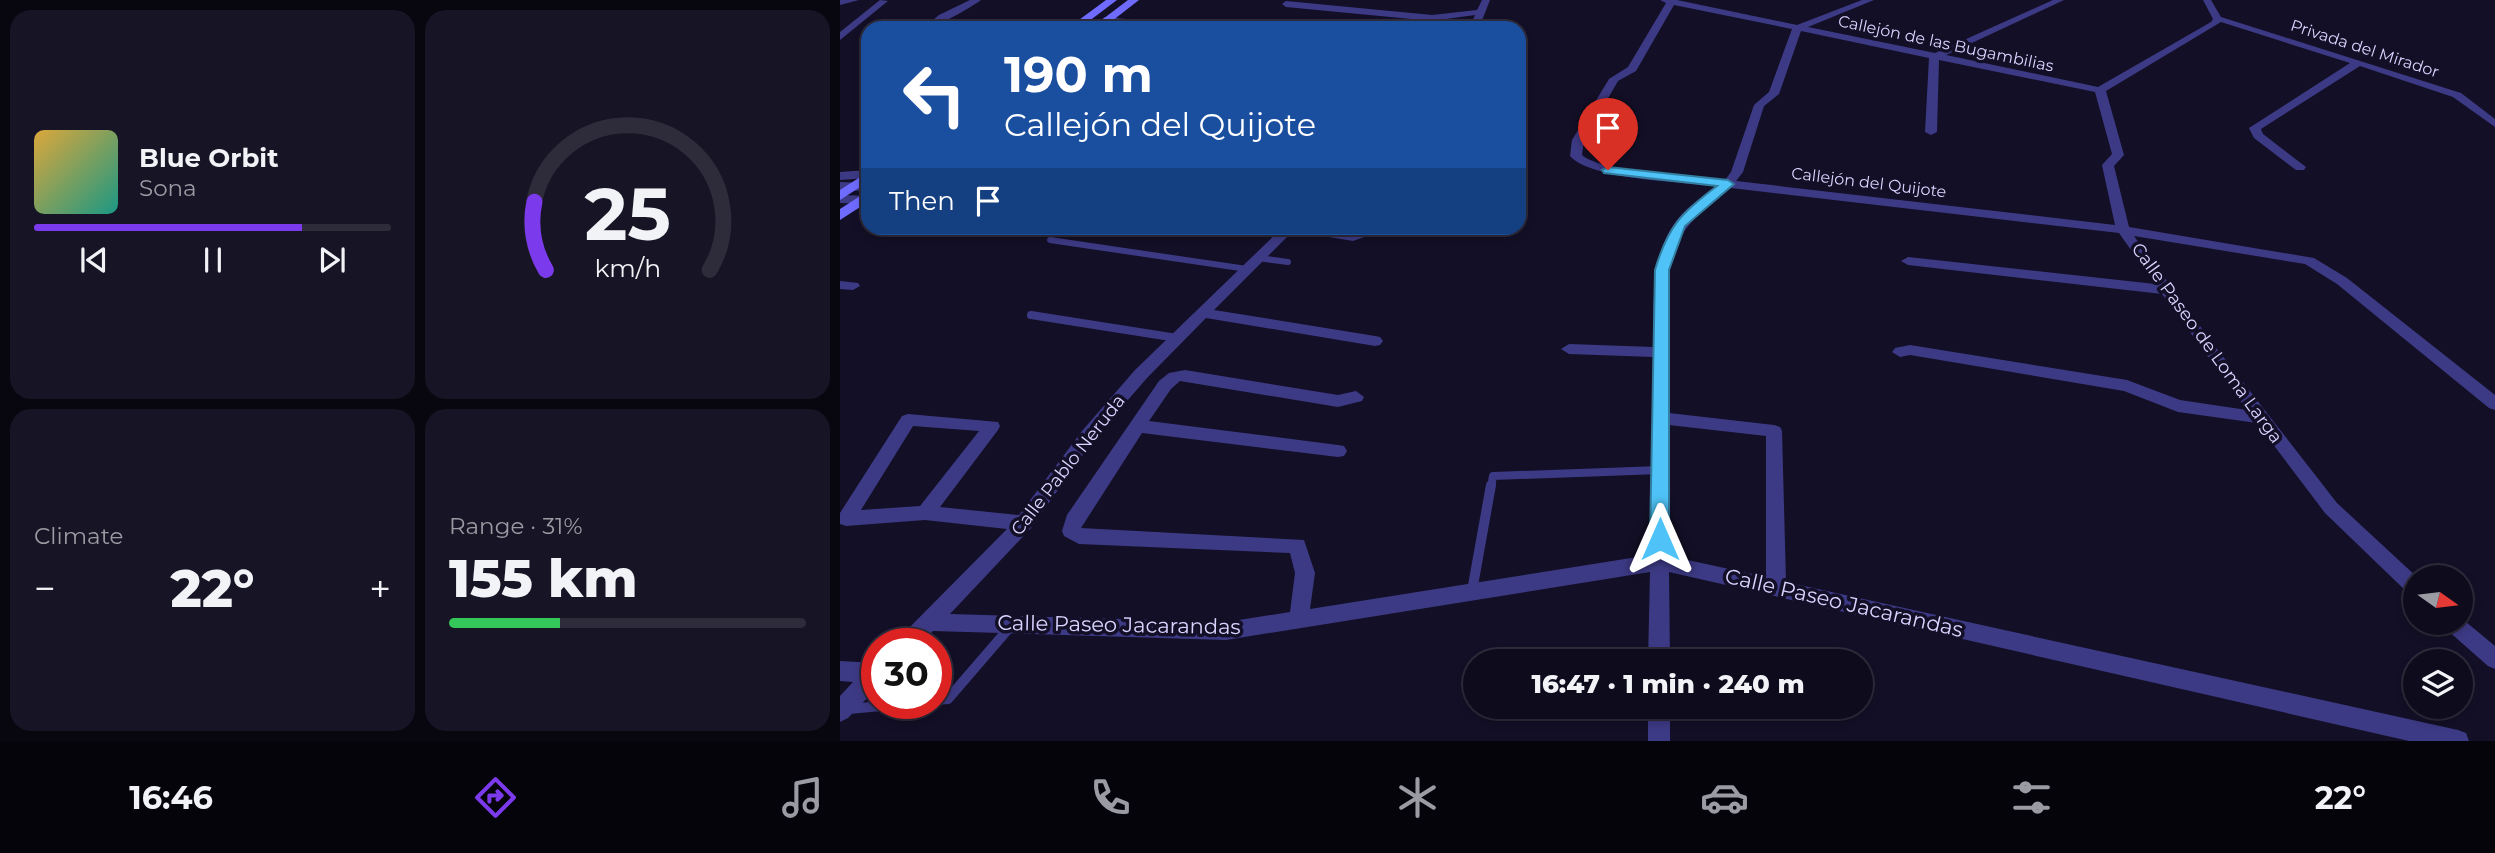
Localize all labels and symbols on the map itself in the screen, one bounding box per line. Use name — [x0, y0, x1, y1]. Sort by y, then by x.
street label: Callejón de las Bugambilias — [1836, 11, 2056, 76]
street label: Privada del Mirador — [2288, 15, 2442, 81]
pin — [1578, 98, 1638, 170]
street label: Callejón del Quijote — [1790, 164, 1948, 201]
street label: Calle Paseo de Loma Larga — [2127, 238, 2287, 448]
street label: Calle Pablo Neruda — [1006, 390, 1130, 540]
position arrow — [1623, 502, 1697, 576]
street label: Calle Paseo Jacarandas — [1723, 563, 1966, 642]
north arrow — [2403, 565, 2473, 635]
street label: Calle Paseo Jacarandas — [997, 610, 1241, 639]
speed limit sign: 30 — [861, 628, 952, 719]

